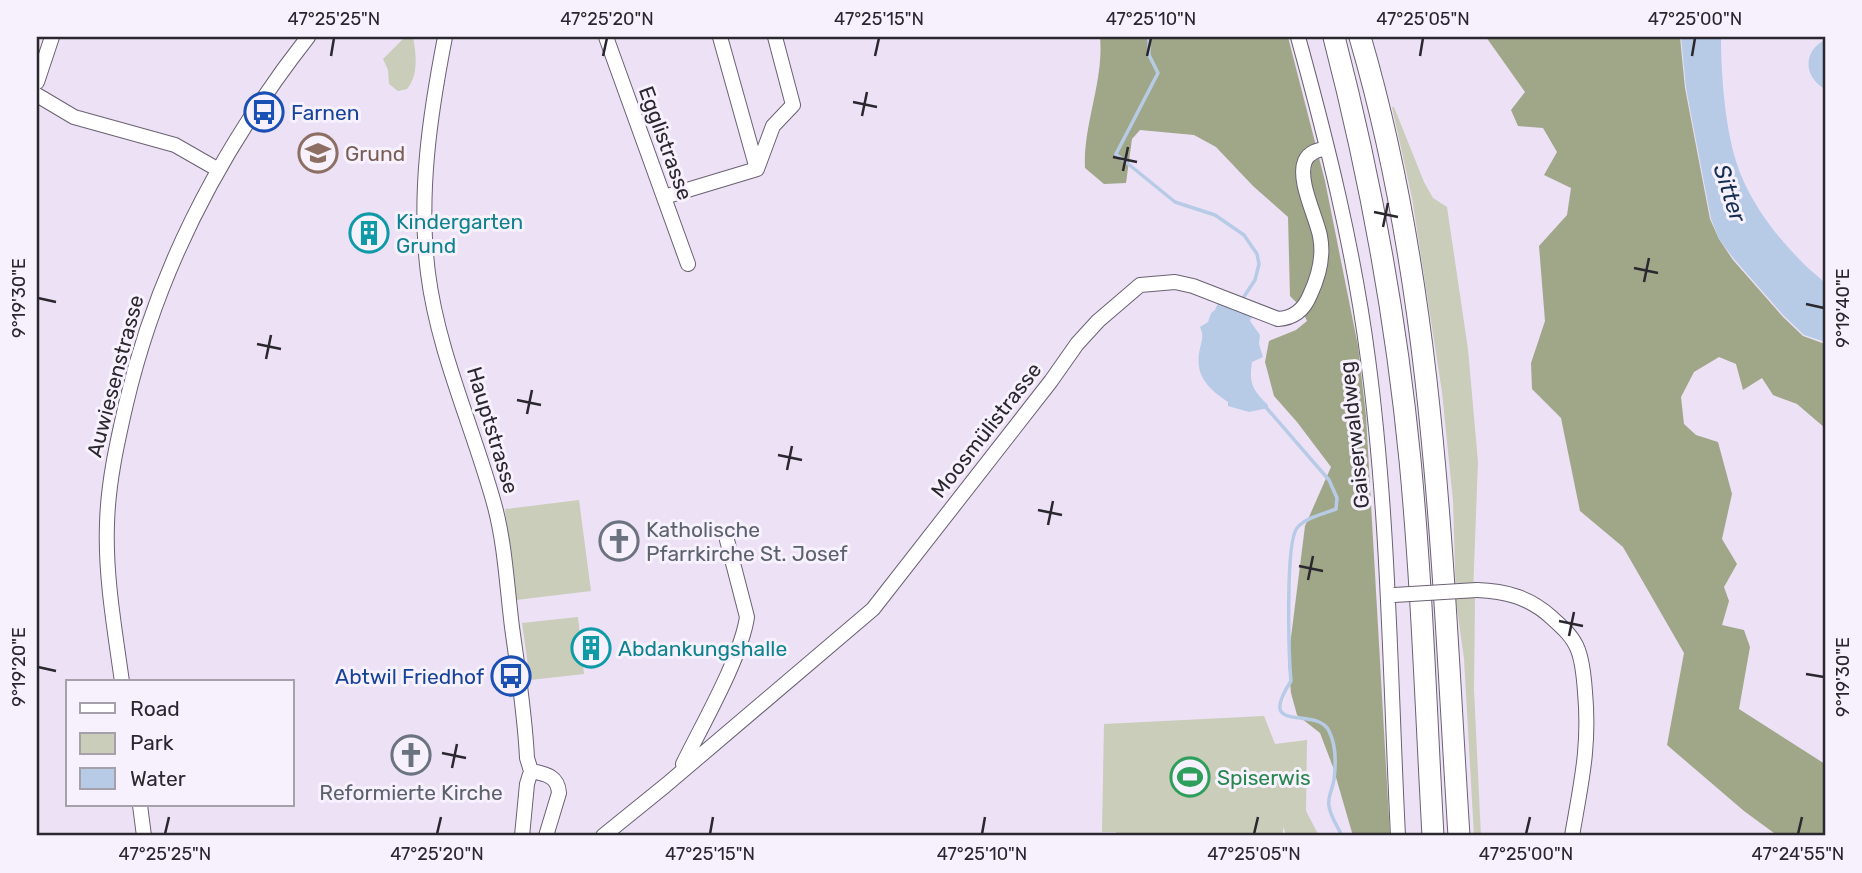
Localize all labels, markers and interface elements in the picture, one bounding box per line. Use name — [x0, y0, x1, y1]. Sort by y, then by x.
text: 47°25'25"N — [288, 8, 380, 30]
text: 47°25'20"N — [560, 8, 654, 30]
text: 47°25'15"N — [834, 8, 924, 30]
text: 47°25'10"N — [1106, 8, 1196, 30]
text: 47°25'05"N — [1376, 8, 1470, 30]
text: 47°25'00"N — [1648, 8, 1742, 30]
street label: Egglistrasse — [634, 83, 698, 203]
bus stop icon: Farnen — [243, 91, 285, 133]
place label: Farnen — [291, 100, 359, 125]
school or university icon: Grund — [297, 132, 339, 174]
place label: Grund — [345, 141, 405, 166]
water label: Sitter — [1708, 161, 1753, 227]
place label: Kindergarten Grund — [396, 209, 523, 258]
building icon: Kindergarten Grund — [348, 212, 390, 254]
text: 9°19'30"E — [8, 258, 30, 338]
text: 9°19'40"E — [1832, 268, 1854, 348]
street label: Auwiesenstrasse — [81, 292, 149, 460]
street label: Moosmülistrasse — [926, 357, 1046, 503]
street label: Gaiserwaldweg — [1334, 360, 1374, 510]
street label: Hauptstrasse — [462, 364, 524, 496]
place label: Katholische Pfarrkirche St. Josef — [646, 517, 847, 566]
church icon: Katholische Pfarrkirche St. Josef — [598, 520, 640, 562]
text: 9°19'20"E — [8, 627, 30, 707]
building icon: Abdankungshalle — [570, 627, 612, 669]
place label: Abdankungshalle — [618, 636, 787, 661]
text: 9°19'30"E — [1832, 637, 1854, 717]
bus stop icon: Abtwil Friedhof — [490, 655, 532, 697]
place label: Abtwil Friedhof — [335, 664, 484, 689]
legend — [66, 680, 294, 806]
text: Road — [130, 696, 180, 721]
text: Park — [130, 730, 174, 755]
church icon: Reformierte Kirche — [390, 734, 432, 776]
sports icon: Spiserwis — [1169, 756, 1211, 798]
place label: Spiserwis — [1217, 765, 1311, 790]
text: Water — [130, 766, 186, 791]
place label: Reformierte Kirche — [319, 780, 503, 805]
text: 47°25'25"N — [119, 843, 211, 865]
text: 47°25'20"N — [390, 843, 484, 865]
text: 47°25'15"N — [665, 843, 755, 865]
text: 47°25'10"N — [937, 843, 1027, 865]
text: 47°25'05"N — [1207, 843, 1301, 865]
text: 47°25'00"N — [1479, 843, 1573, 865]
text: 47°24'55"N — [1752, 843, 1844, 865]

